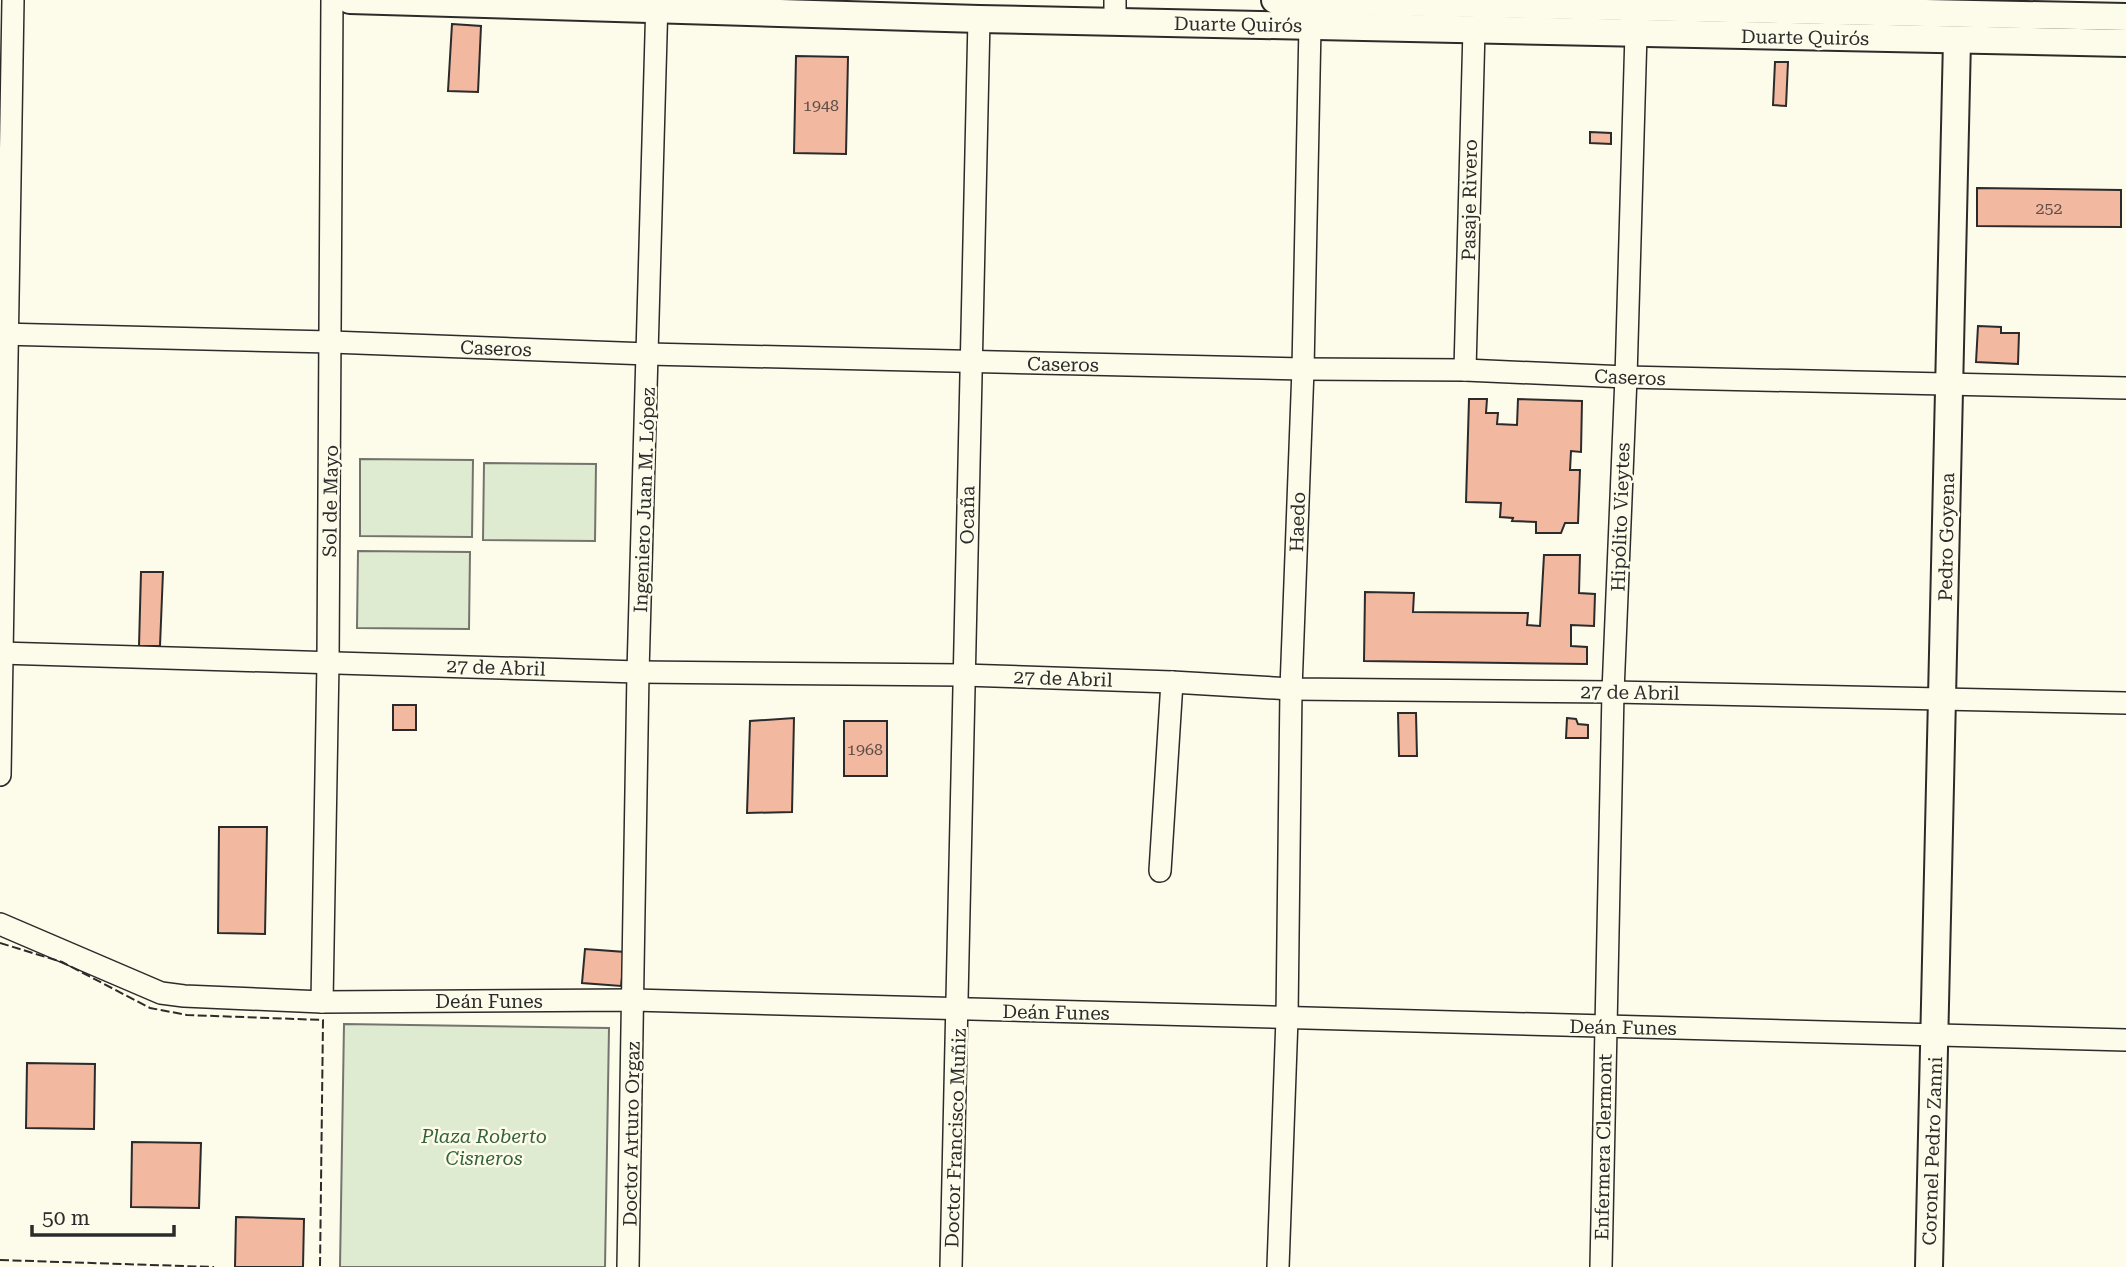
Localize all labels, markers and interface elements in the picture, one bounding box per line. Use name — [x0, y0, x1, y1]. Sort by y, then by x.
street label: Duarte Quirós — [1174, 12, 1302, 37]
street label: Duarte Quirós — [1741, 25, 1869, 50]
house number: 1948 — [803, 96, 839, 115]
street label: Pasaje Rivero — [1457, 139, 1482, 261]
house number: 252 — [2036, 199, 2062, 218]
street label: Caseros — [460, 336, 532, 361]
street label: Caseros — [1027, 352, 1099, 377]
street label: Caseros — [1594, 365, 1666, 390]
street label: Ingeniero Juan M. López — [629, 387, 660, 613]
street label: Hipólito Vieytes — [1606, 442, 1635, 592]
street label: Sol de Mayo — [318, 445, 343, 557]
street label: Pedro Goyena — [1934, 472, 1959, 602]
street label: Ocaña — [955, 485, 980, 545]
street label: Haedo — [1285, 492, 1310, 552]
street label: 27 de Abril — [446, 654, 546, 681]
street label: 27 de Abril — [1013, 665, 1113, 692]
street label: 27 de Abril — [1580, 680, 1680, 705]
house number: 1968 — [847, 740, 883, 759]
street label: Deán Funes — [435, 990, 543, 1013]
street label: Deán Funes — [1002, 1000, 1110, 1025]
street label: Deán Funes — [1569, 1015, 1677, 1040]
street label: Doctor Francisco Muñiz — [940, 1028, 971, 1248]
street label: Doctor Arturo Orgaz — [618, 1041, 645, 1227]
street label: Enfermera Clermont — [1590, 1054, 1617, 1240]
street label: Coronel Pedro Zanni — [1918, 1056, 1947, 1246]
park label: Plaza Roberto Cisneros — [420, 1125, 547, 1170]
scale bar — [32, 1194, 173, 1238]
text: 50 m — [42, 1206, 90, 1230]

